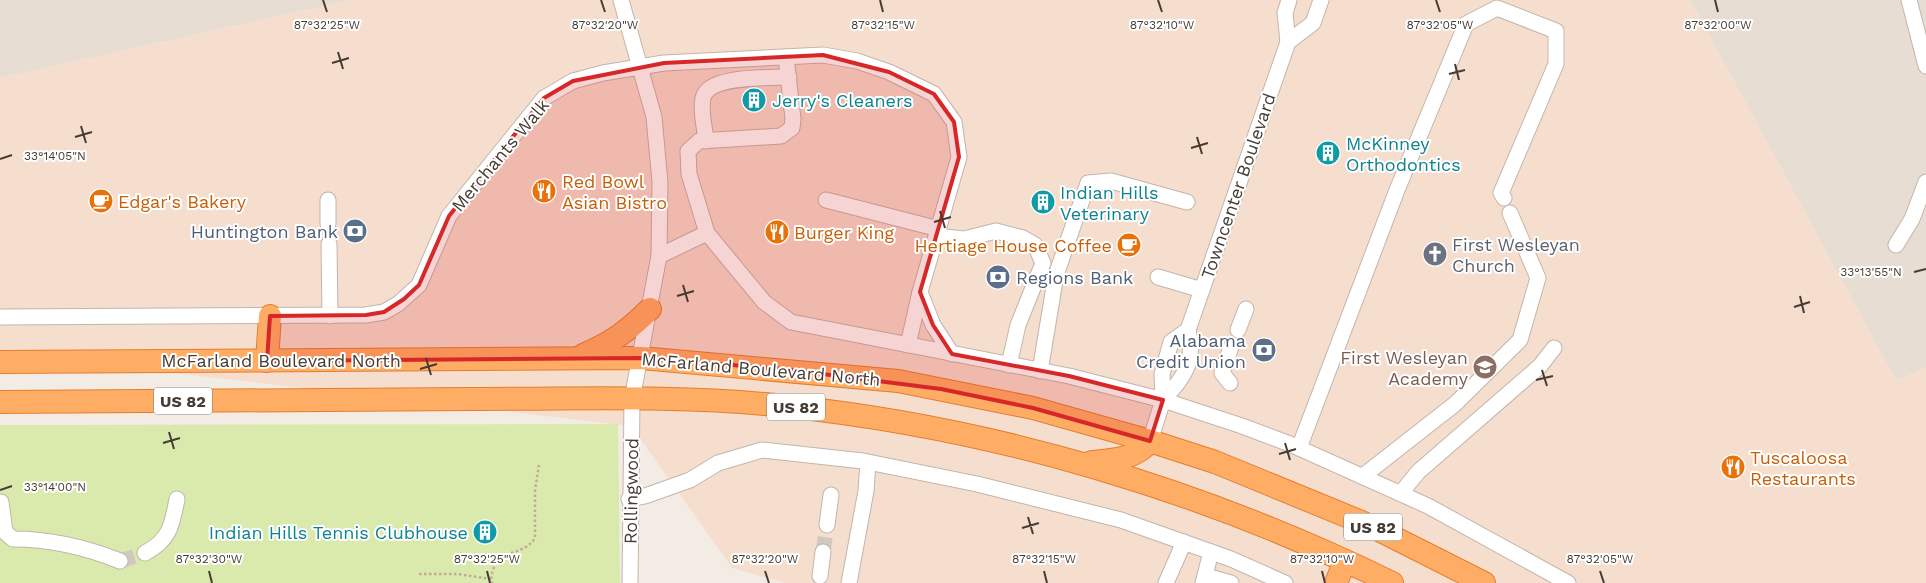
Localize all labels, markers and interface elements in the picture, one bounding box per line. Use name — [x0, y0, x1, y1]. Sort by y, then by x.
text: 87°32'25"W — [294, 18, 361, 32]
text: 87°32'20"W — [572, 18, 639, 32]
text: 87°32'15"W — [851, 18, 915, 32]
text: 87°32'10"W — [1130, 18, 1195, 32]
text: 87°32'05"W — [1407, 18, 1474, 32]
text: 87°32'00"W — [1684, 18, 1752, 32]
building icon: Jerry's Cleaners — [741, 87, 767, 113]
place label: Jerry's Cleaners — [772, 90, 912, 111]
street label: Towncenter Boulevard — [1196, 90, 1280, 282]
street label: Merchants Walk — [447, 95, 553, 215]
place label: McKinney Orthodontics — [1346, 133, 1461, 175]
building icon: McKinney Orthodontics — [1315, 140, 1341, 166]
text: 33°14'05"N — [24, 149, 86, 163]
place label: Red Bowl Asian Bistro — [562, 171, 667, 213]
restaurant icon: Red Bowl Asian Bistro — [531, 178, 557, 204]
place label: Indian Hills Veterinary — [1060, 182, 1158, 224]
cafe icon: Edgar's Bakery — [88, 188, 114, 214]
building icon: Indian Hills Veterinary — [1030, 189, 1056, 215]
place label: Edgar's Bakery — [118, 191, 247, 212]
bank icon: Huntington Bank — [342, 218, 368, 244]
restaurant icon: Burger King — [764, 219, 790, 245]
place label: Huntington Bank — [191, 221, 338, 242]
place label: Burger King — [794, 222, 895, 243]
cafe icon: Hertiage House Coffee — [1116, 232, 1142, 258]
place label: First Wesleyan Church — [1452, 234, 1580, 276]
place label: Hertiage House Coffee — [914, 235, 1112, 256]
church icon: First Wesleyan Church — [1422, 241, 1448, 267]
bank icon: Regions Bank — [985, 264, 1011, 290]
text: 33°13'55"N — [1840, 265, 1902, 279]
place label: Regions Bank — [1016, 267, 1133, 288]
place label: Alabama Credit Union — [1136, 330, 1246, 372]
bank icon: Alabama Credit Union — [1251, 337, 1277, 363]
place label: First Wesleyan Academy — [1340, 347, 1469, 389]
street label: McFarland Boulevard North — [641, 348, 881, 390]
street label: McFarland Boulevard North — [161, 350, 401, 371]
school or university icon: First Wesleyan Academy — [1472, 354, 1498, 380]
road number: US 82 — [154, 388, 212, 414]
road number: US 82 — [767, 394, 825, 421]
street label: Rollingwood — [620, 438, 642, 544]
place label: Tuscaloosa Restaurants — [1750, 447, 1856, 489]
restaurant icon: Tuscaloosa Restaurants — [1720, 454, 1746, 480]
text: 33°14'00"N — [24, 480, 86, 494]
road number: US 82 — [1344, 514, 1402, 540]
building icon: Indian Hills Tennis Clubhouse — [472, 519, 498, 545]
place label: Indian Hills Tennis Clubhouse — [209, 522, 468, 543]
text: 87°32'30"W — [176, 552, 243, 566]
text: 87°32'25"W — [454, 552, 521, 566]
text: 87°32'20"W — [732, 552, 799, 566]
text: 87°32'15"W — [1012, 552, 1076, 566]
text: 87°32'10"W — [1290, 552, 1355, 566]
text: 87°32'05"W — [1567, 552, 1634, 566]

